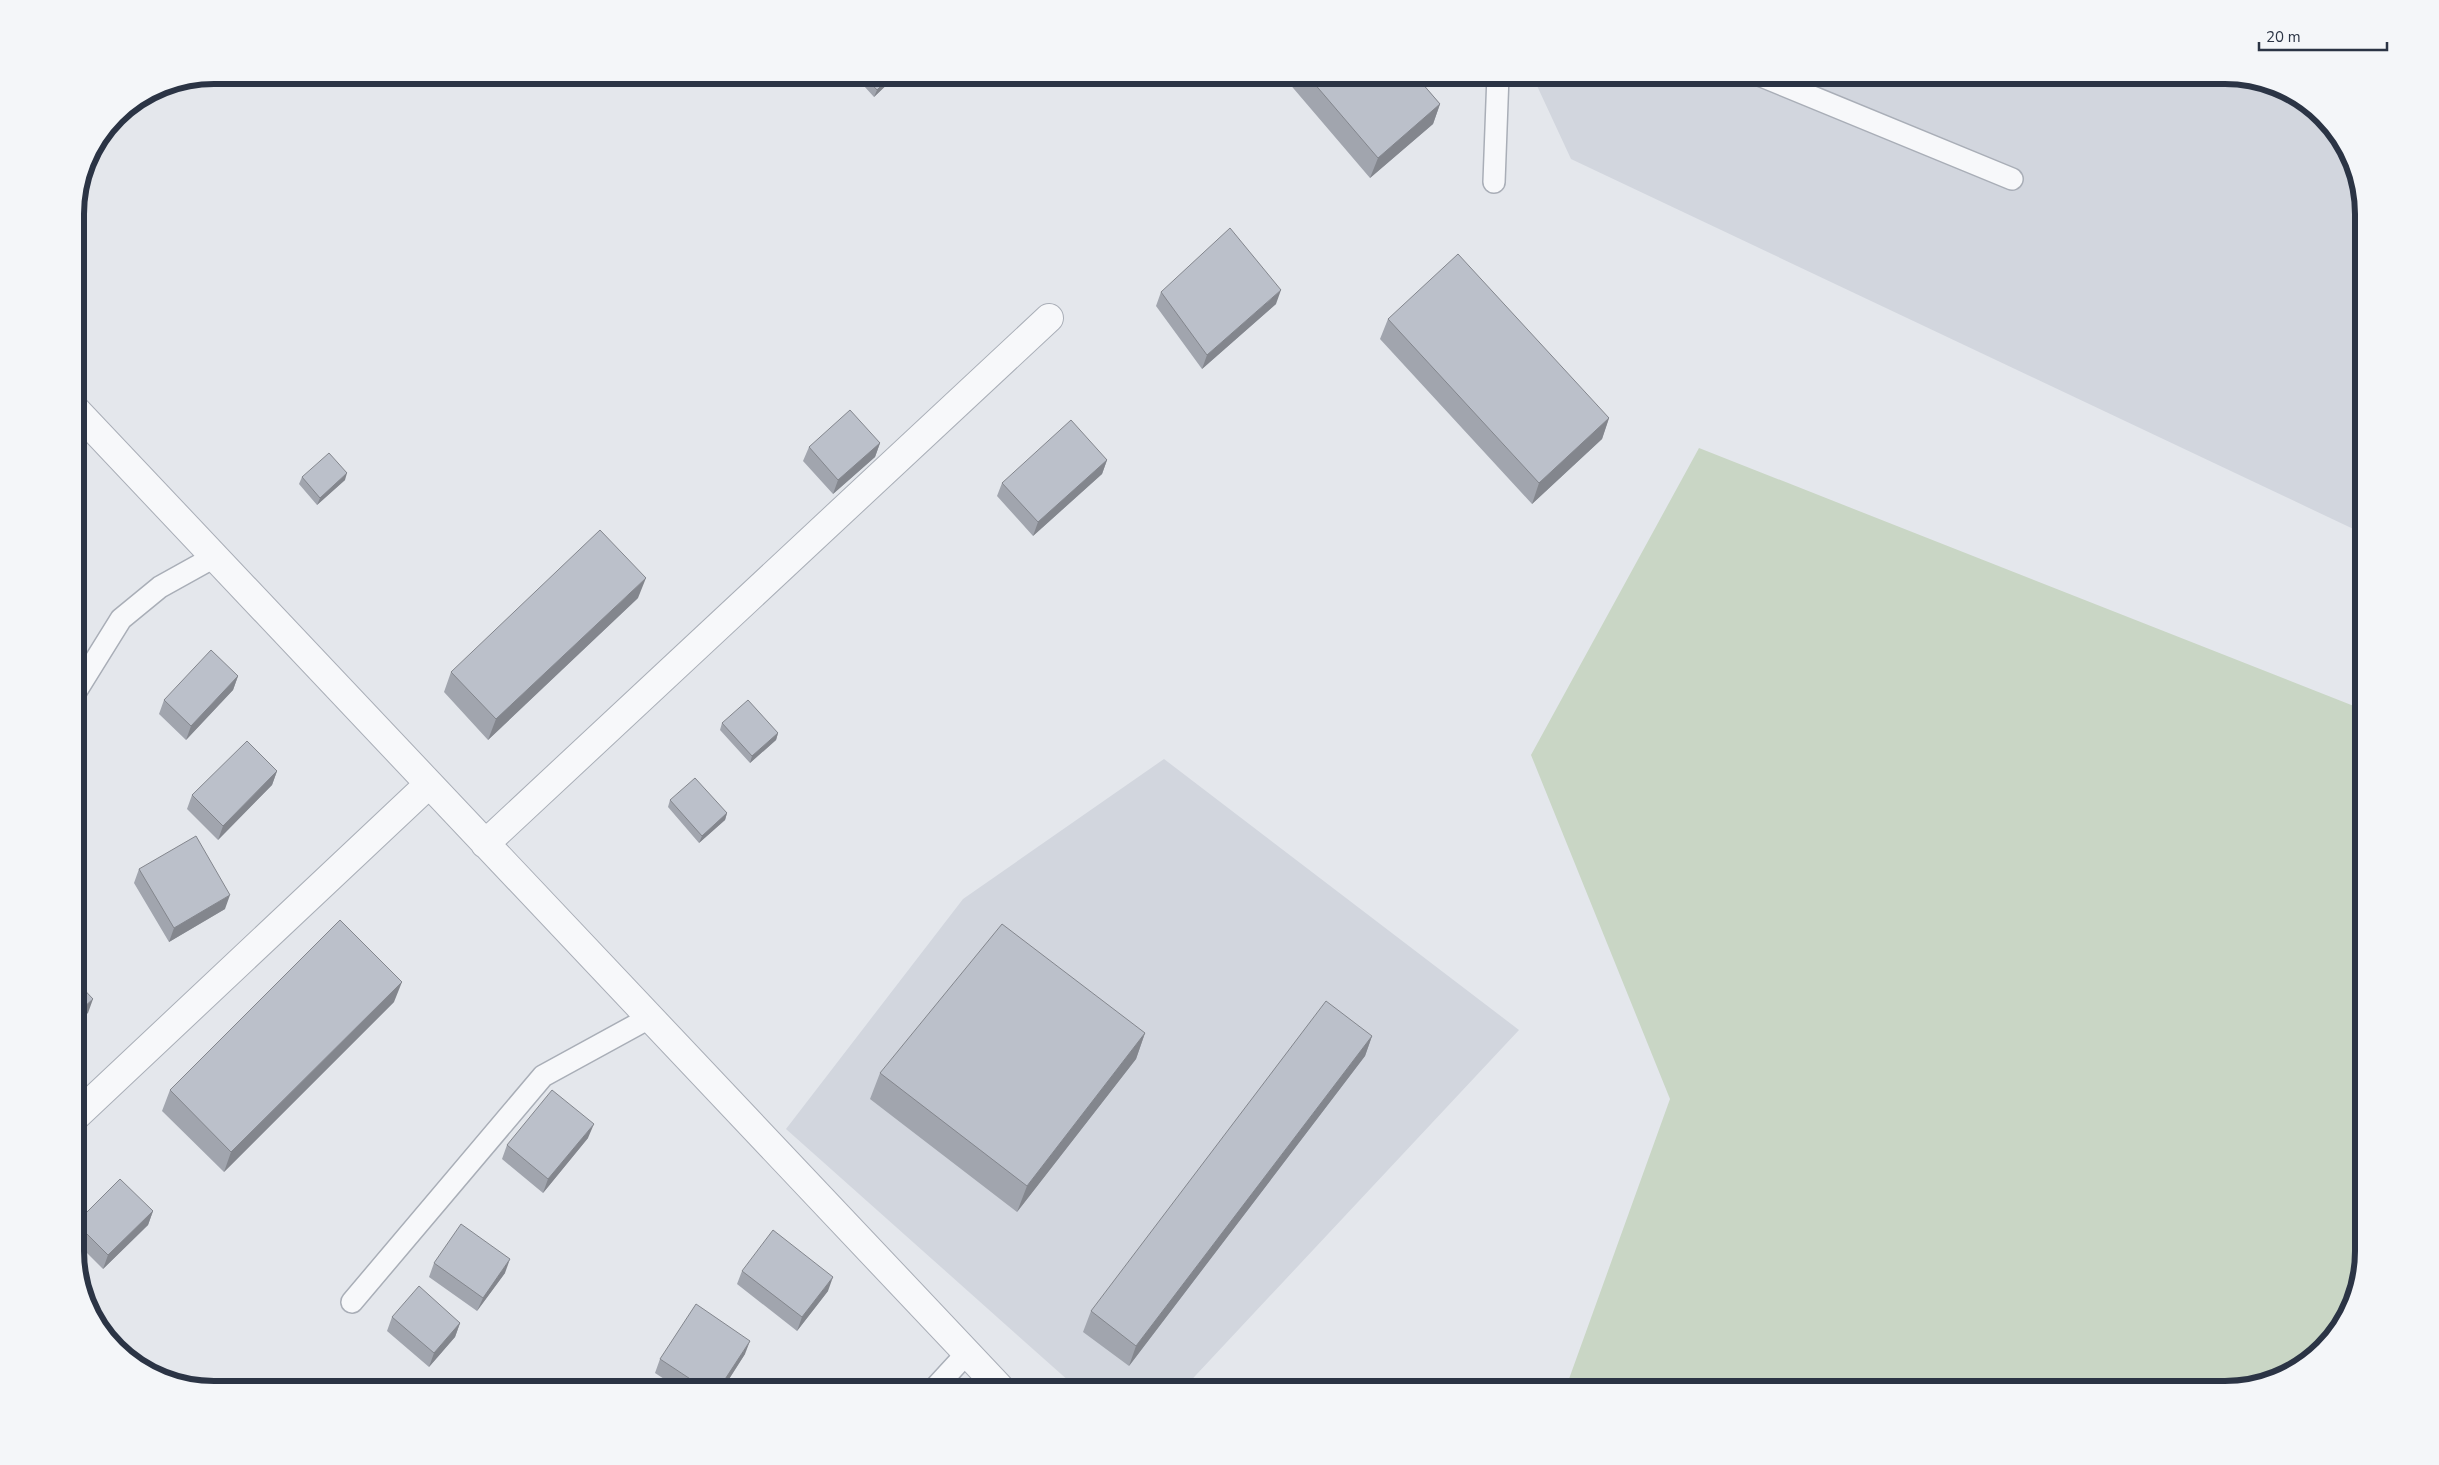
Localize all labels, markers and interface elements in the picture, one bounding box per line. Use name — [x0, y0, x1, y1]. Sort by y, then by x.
scale bar — [2259, 20, 2386, 52]
text: 20 m — [2266, 27, 2301, 47]

